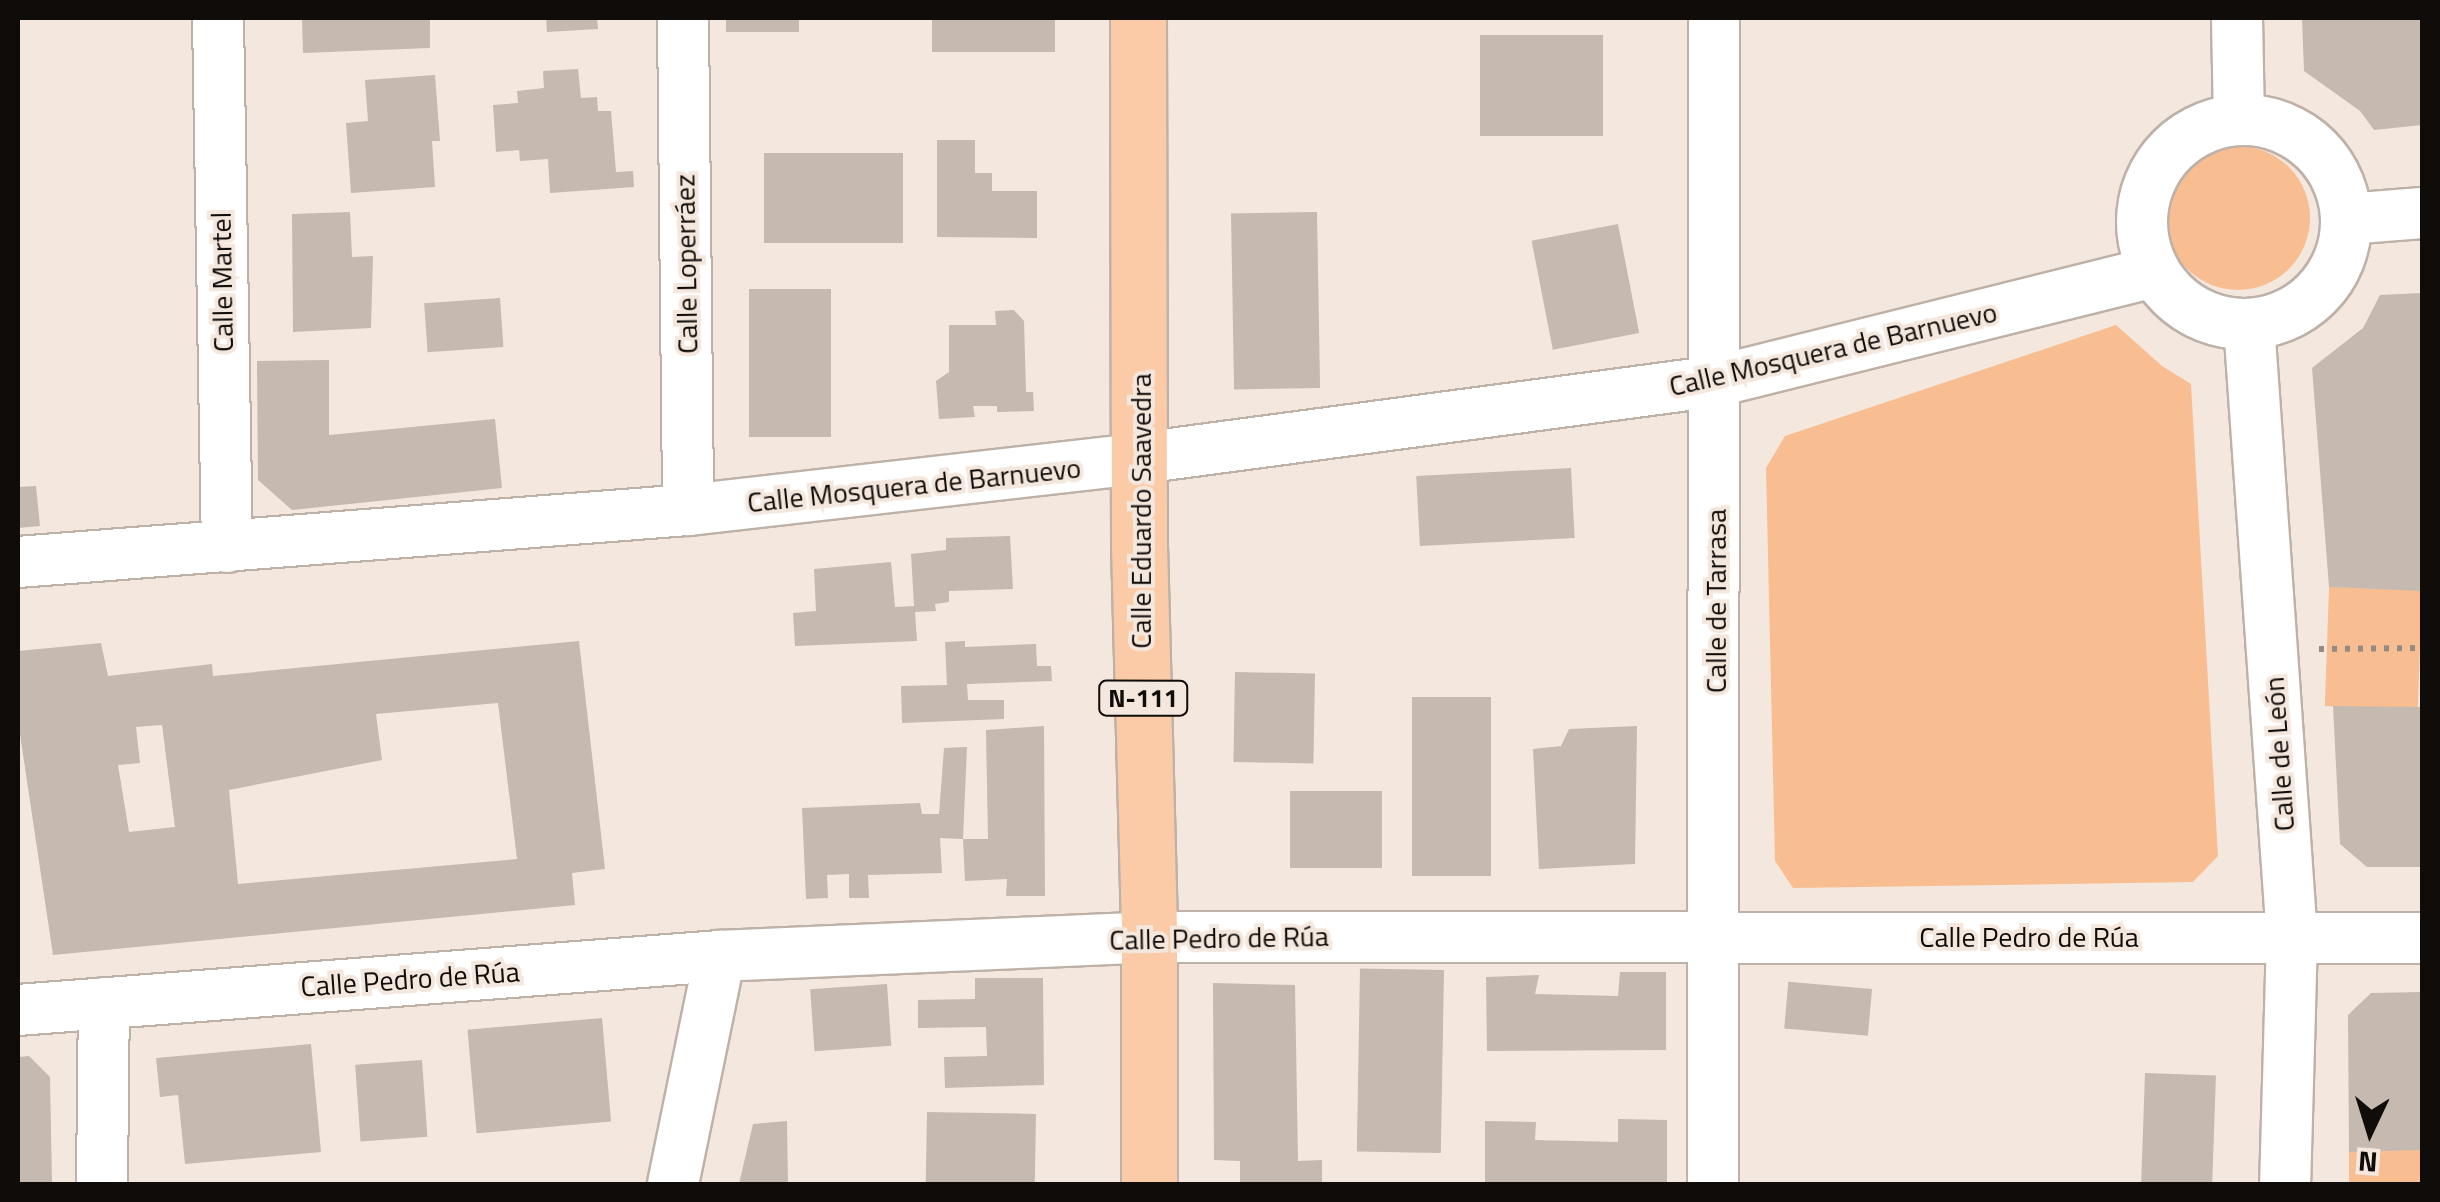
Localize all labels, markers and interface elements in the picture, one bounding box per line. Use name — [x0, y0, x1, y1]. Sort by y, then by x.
street label: Calle Loperráez — [668, 174, 704, 354]
street label: Calle Martel — [204, 212, 240, 352]
street label: Calle Mosquera de Barnuevo — [1666, 295, 2000, 403]
street label: Calle Eduardo Saavedra — [1124, 373, 1158, 649]
street label: Calle Mosquera de Barnuevo — [746, 451, 1082, 519]
street label: Calle de Tarrasa — [1699, 509, 1733, 693]
street label: Calle de León — [2257, 676, 2301, 832]
road number: N-111 — [1098, 678, 1188, 718]
street label: Calle Pedro de Rúa — [1109, 919, 1329, 957]
street label: Calle Pedro de Rúa — [1919, 920, 2139, 954]
street label: Calle Pedro de Rúa — [299, 955, 521, 1003]
north arrow — [2320, 1082, 2420, 1182]
text: N — [2357, 1140, 2379, 1185]

